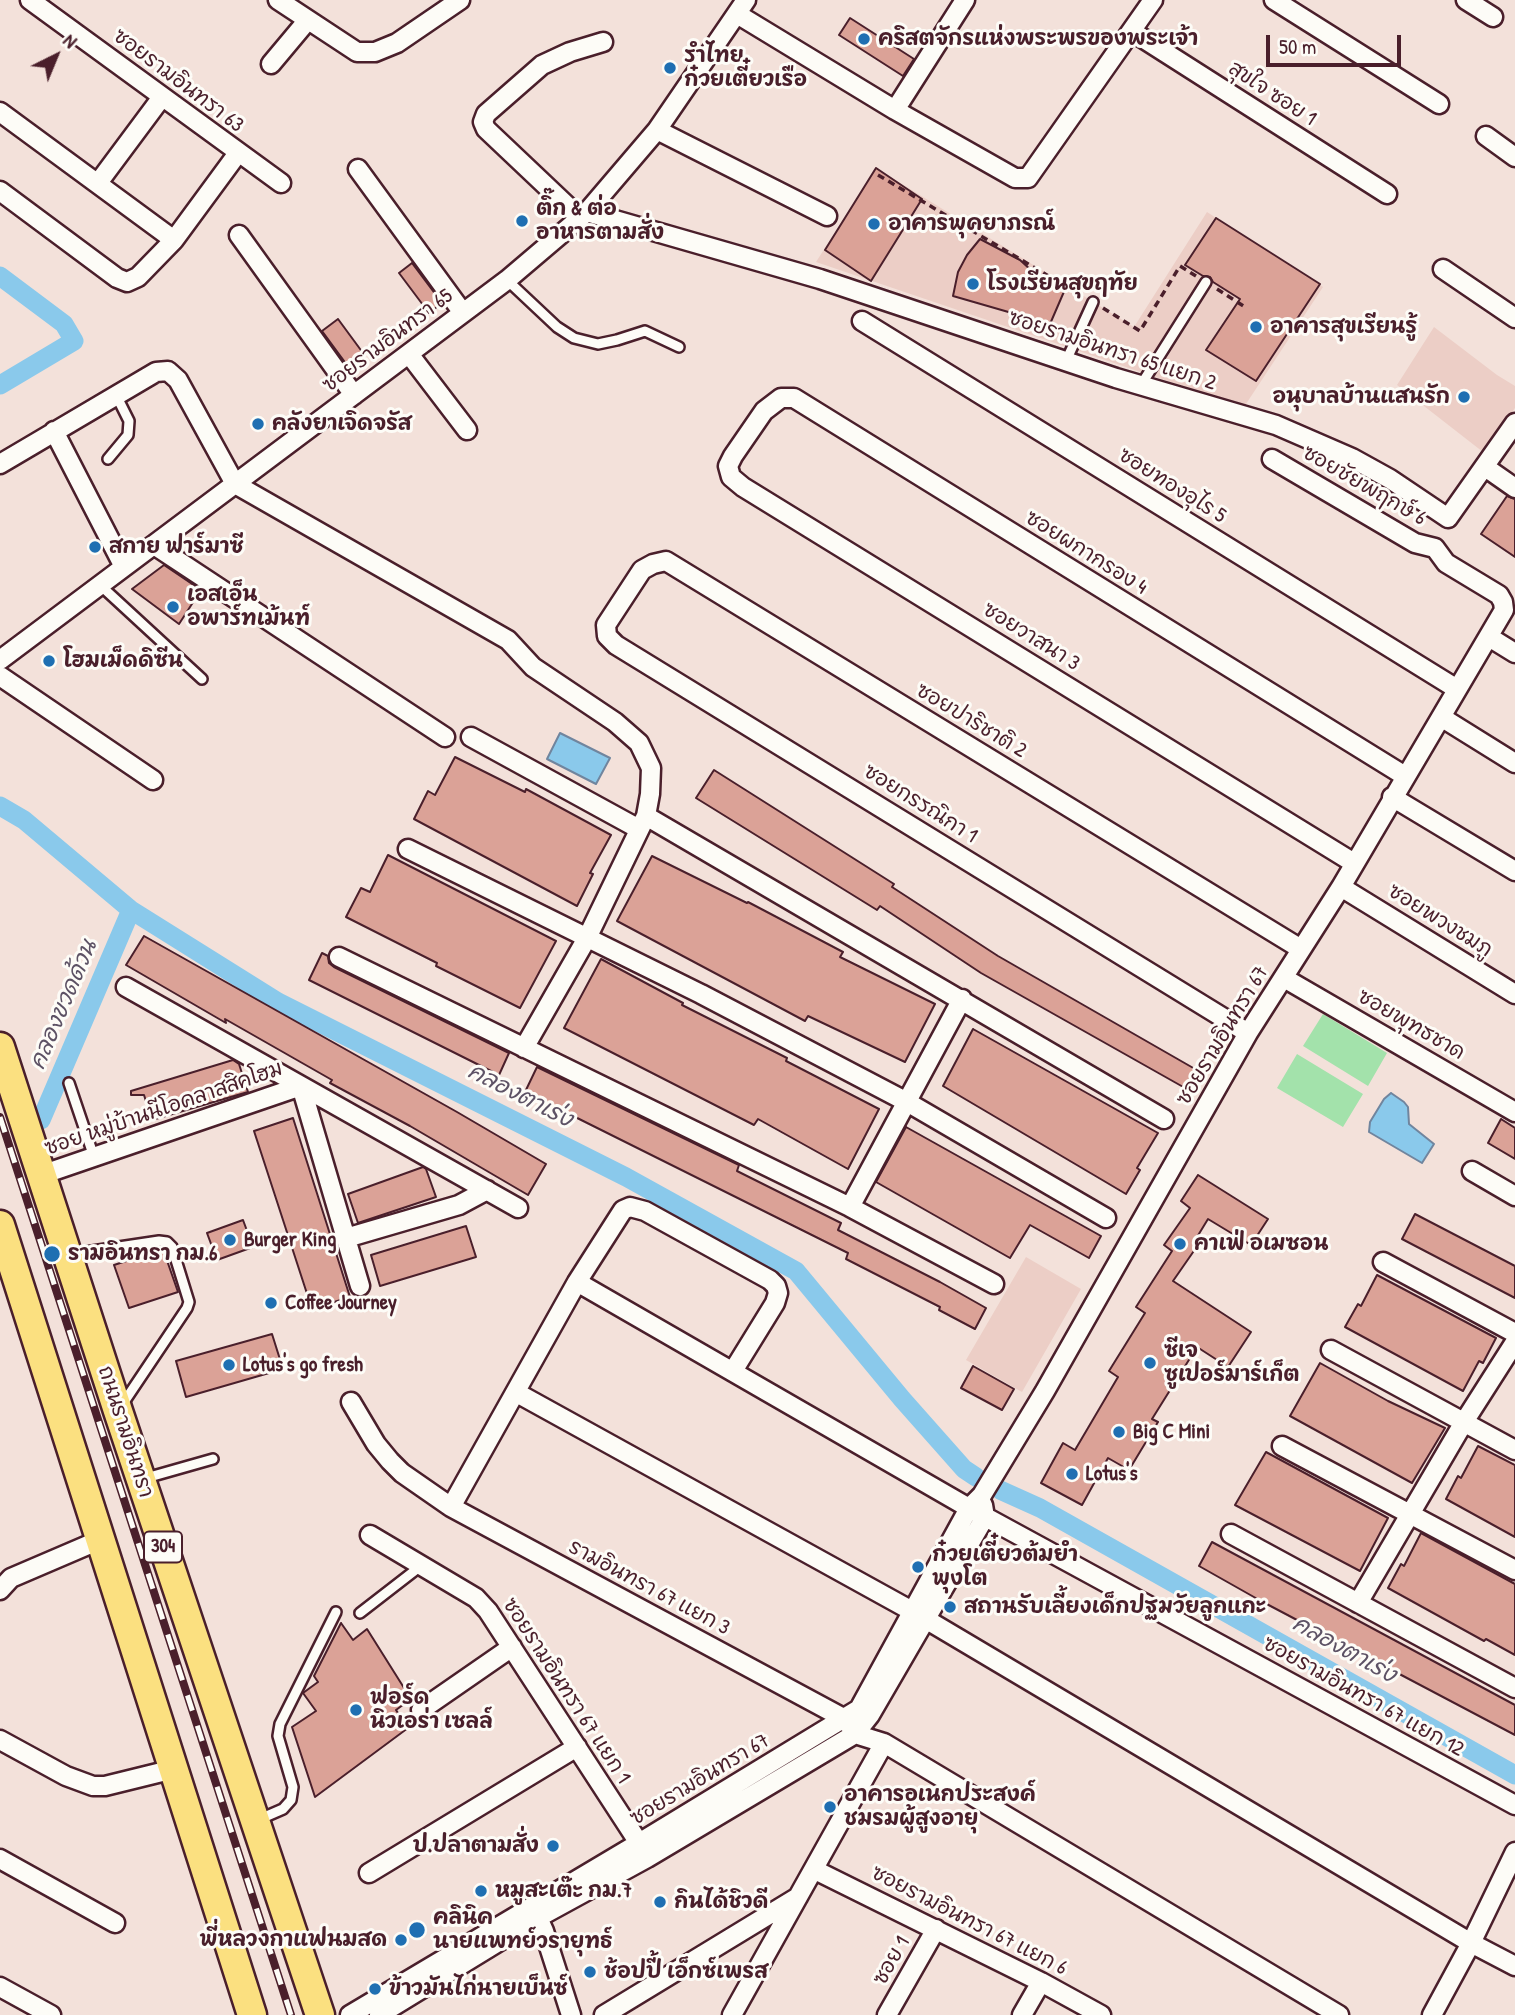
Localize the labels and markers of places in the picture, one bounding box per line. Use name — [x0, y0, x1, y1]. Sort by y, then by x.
place label: คริสตจักรแห่งพระพรของพระเจ้า — [878, 26, 1198, 52]
marker: คริสตจักรแห่งพระพรของพระเจ้า — [856, 31, 872, 47]
place label: รำไทย ก๋วยเตี๋ยวเรือ — [684, 43, 807, 93]
marker: รำไทย ก๋วยเตี๋ยวเรือ — [662, 60, 678, 76]
place label: ติ๊ก & ต่อ อาหารตามสั่ง — [536, 196, 664, 246]
place label: อาคารพุคยาภรณ์ — [888, 211, 1055, 237]
marker: ติ๊ก & ต่อ อาหารตามสั่ง — [514, 213, 530, 229]
marker: อาคารพุคยาภรณ์ — [866, 216, 882, 232]
place label: โรงเรียนสุขฤทัย — [987, 271, 1138, 297]
marker: โรงเรียนสุขฤทัย — [965, 276, 981, 292]
place label: อาคารสุขเรียนรู้ — [1270, 314, 1417, 340]
marker: อาคารสุขเรียนรู้ — [1248, 319, 1264, 335]
place label: อนุบาลบ้านแสนรัก — [1272, 384, 1450, 410]
marker: อนุบาลบ้านแสนรัก — [1456, 389, 1472, 405]
place label: คลังยาเจิดจรัส — [272, 411, 411, 437]
marker: คลังยาเจิดจรัส — [250, 416, 266, 432]
place label: สกาย ฟาร์มาซี — [109, 534, 244, 560]
marker: สกาย ฟาร์มาซี — [87, 539, 103, 555]
place label: เอสเอ็น อพาร์ทเม้นท์ — [187, 582, 310, 632]
marker: เอสเอ็น อพาร์ทเม้นท์ — [165, 599, 181, 615]
place label: โฮมเม็ดดิซีน — [63, 648, 183, 674]
marker: โฮมเม็ดดิซีน — [41, 653, 57, 669]
place label: Burger King — [244, 1227, 336, 1253]
place label: คาเฟ่ อเมซอน — [1194, 1231, 1328, 1257]
marker: Burger King — [222, 1232, 238, 1248]
marker: คาเฟ่ อเมซอน — [1172, 1236, 1188, 1252]
place label: รามอินทรา กม.6 — [68, 1241, 217, 1267]
marker: รามอินทรา กม.6 — [42, 1244, 62, 1264]
place label: Coffee Journey — [285, 1290, 397, 1316]
marker: Coffee Journey — [263, 1295, 279, 1311]
place label: ซีเจ ซูเปอร์มาร์เก็ต — [1164, 1338, 1299, 1388]
place label: Lotus's go fresh — [243, 1352, 363, 1378]
marker: ซีเจ ซูเปอร์มาร์เก็ต — [1142, 1355, 1158, 1371]
marker: Lotus's go fresh — [221, 1357, 237, 1373]
place label: Big C Mini — [1133, 1419, 1210, 1445]
marker: Big C Mini — [1111, 1424, 1127, 1440]
place label: Lotus's — [1086, 1461, 1138, 1487]
marker: Lotus's — [1064, 1466, 1080, 1482]
place label: ก๋วยเตี๋ยวต้มยำ พุงโต — [932, 1542, 1078, 1592]
marker: ก๋วยเตี๋ยวต้มยำ พุงโต — [910, 1559, 926, 1575]
place label: สถานรับเลี้ยงเด็กปฐมวัยลูกแกะ — [964, 1594, 1266, 1620]
marker: สถานรับเลี้ยงเด็กปฐมวัยลูกแกะ — [942, 1599, 958, 1615]
place label: ฟอร์ด นิวเอร่า เซลล์ — [370, 1685, 493, 1735]
marker: ฟอร์ด นิวเอร่า เซลล์ — [348, 1702, 364, 1718]
place label: อาคารอเนกประสงค์ ชมรมผู้สูงอายุ — [844, 1782, 1036, 1832]
marker: อาคารอเนกประสงค์ ชมรมผู้สูงอายุ — [822, 1799, 838, 1815]
place label: ป.ปลาตามสั่ง — [413, 1833, 539, 1859]
marker: ป.ปลาตามสั่ง — [545, 1838, 561, 1854]
place label: หมูสะเต๊ะ กม.7 — [495, 1878, 632, 1904]
marker: หมูสะเต๊ะ กม.7 — [473, 1883, 489, 1899]
place label: กินได้ชิวดี — [674, 1889, 768, 1915]
marker: กินได้ชิวดี — [652, 1894, 668, 1910]
place label: คลินิค นายแพทย์วรายุทธ์ — [433, 1905, 613, 1955]
marker: คลินิค นายแพทย์วรายุทธ์ — [407, 1920, 427, 1940]
place label: พี่หลวงกาแฟนมสด — [200, 1927, 387, 1953]
marker: พี่หลวงกาแฟนมสด — [393, 1932, 409, 1948]
place label: ช้อปปี้ เอ็กซ์เพรส — [604, 1959, 768, 1985]
marker: ช้อปปี้ เอ็กซ์เพรส — [582, 1964, 598, 1980]
place label: ข้าวมันไก่นายเบ็นซ์ — [389, 1976, 568, 2002]
marker: ข้าวมันไก่นายเบ็นซ์ — [367, 1981, 383, 1997]

